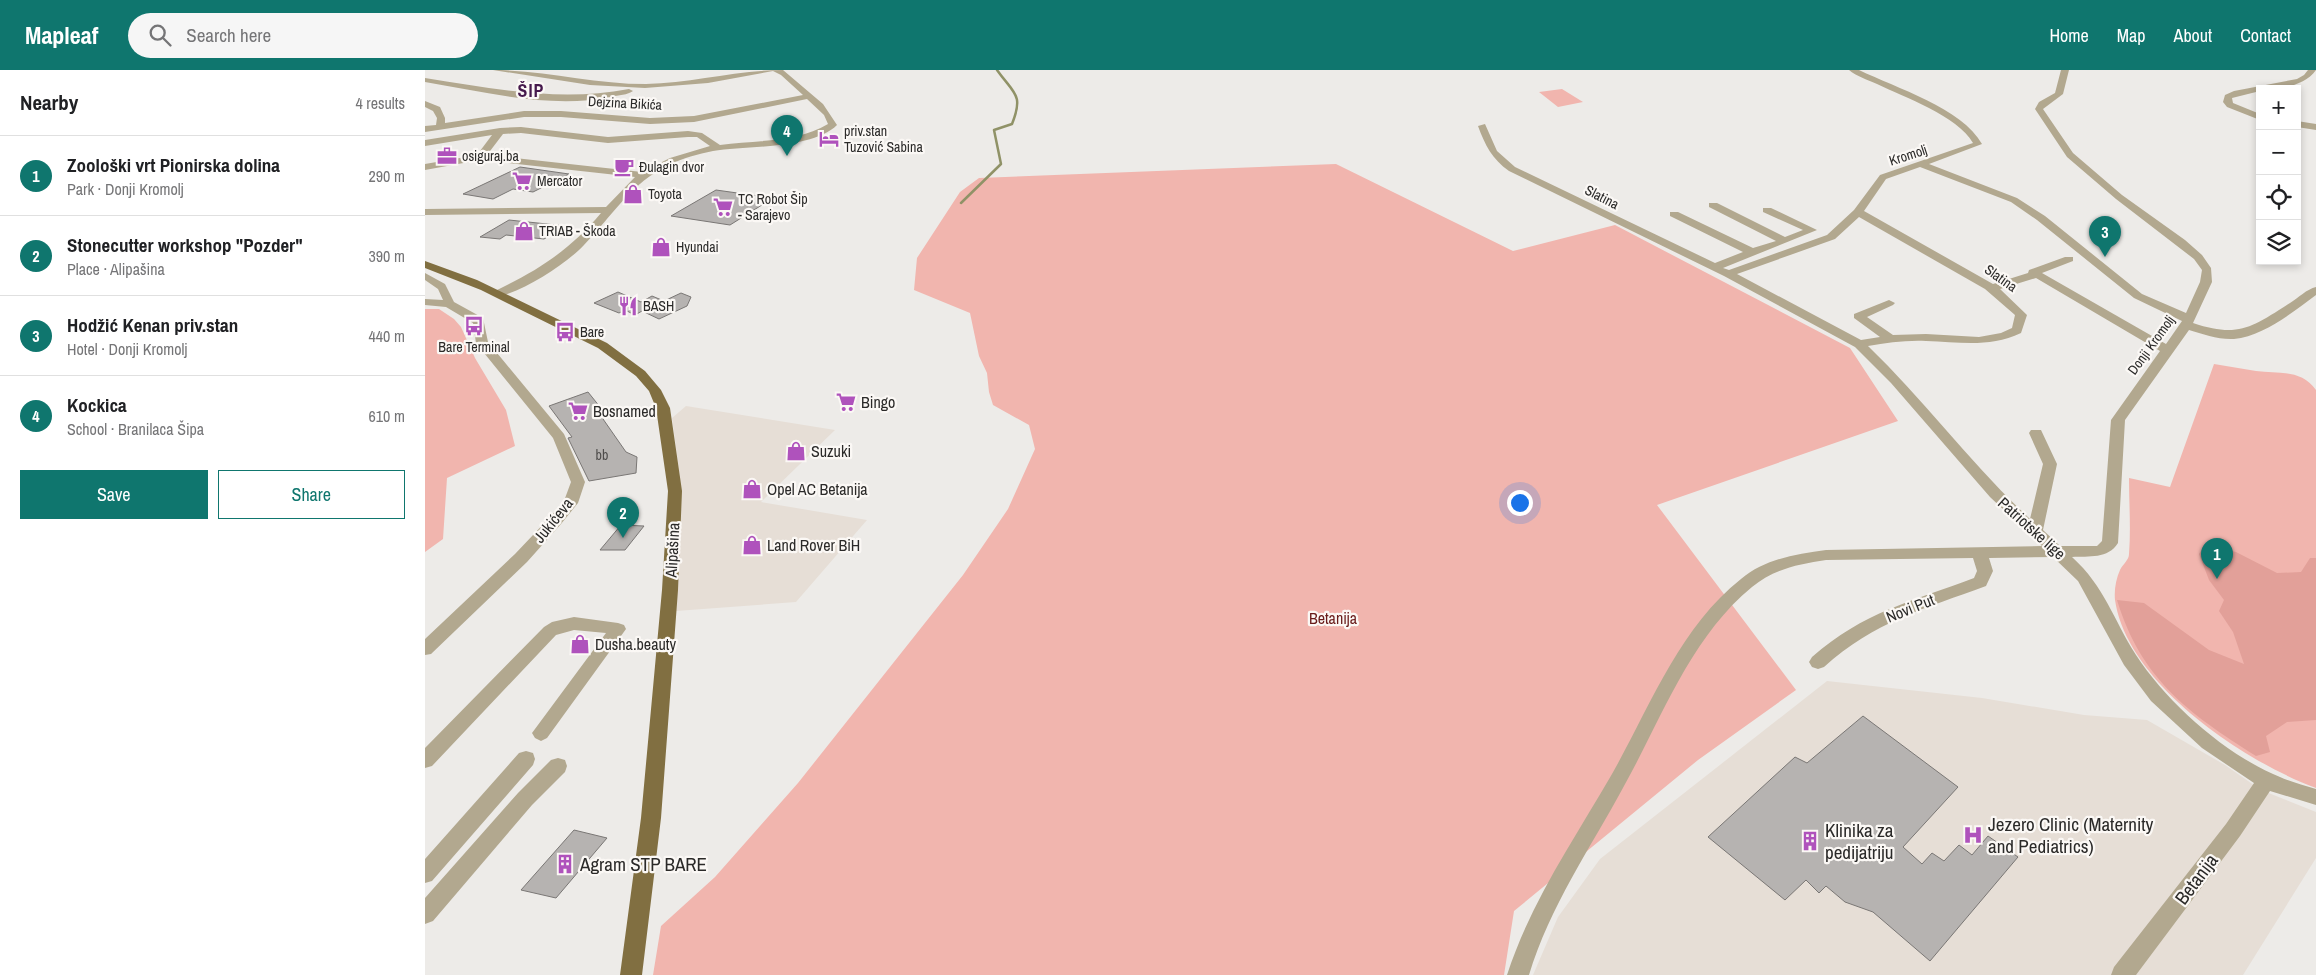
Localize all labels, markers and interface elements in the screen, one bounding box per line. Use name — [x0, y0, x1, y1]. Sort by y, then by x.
search box — [128, 13, 478, 58]
text: Mapleaf — [25, 19, 98, 51]
icon: search — [146, 21, 174, 49]
text: Search here — [186, 22, 271, 48]
text: Home — [2049, 23, 2089, 48]
text: Map — [2117, 23, 2146, 48]
text: About — [2174, 23, 2212, 48]
text: Contact — [2240, 23, 2291, 48]
district label: ŠIP — [518, 78, 544, 103]
map controls — [2256, 85, 2301, 265]
button: + — [2256, 85, 2301, 130]
text: Nearby — [20, 88, 78, 117]
text: 4 results — [355, 92, 405, 114]
street label: Dejzina Bikića — [588, 92, 663, 114]
pin: 4 — [771, 115, 803, 156]
place label: priv.stan Tuzović Sabina — [844, 122, 923, 156]
hotel icon: priv.stan Tuzović Sabina — [818, 128, 840, 150]
button: − — [2256, 130, 2301, 175]
street label: Kromolj — [1887, 140, 1929, 170]
office icon: osiguraj.ba — [436, 145, 458, 167]
place label: osiguraj.ba — [462, 147, 519, 165]
text: Zoološki vrt Pionirska dolina — [67, 152, 280, 178]
cafe icon: Đulagin dvor — [613, 156, 635, 178]
place label: Đulagin dvor — [639, 158, 704, 176]
text: 1 — [32, 165, 40, 187]
text: 290 m — [369, 165, 405, 187]
supermarket icon: Mercator — [511, 170, 533, 192]
place label: Mercator — [537, 172, 582, 190]
button: locate — [2256, 175, 2301, 220]
text: Park · Donji Kromolj — [67, 178, 184, 200]
street label: Slatina — [1582, 181, 1623, 213]
shop icon: Toyota — [622, 183, 644, 205]
place label: Toyota — [648, 185, 682, 203]
place label: TC Robot Šip - Sarajevo — [738, 190, 808, 224]
supermarket icon: TC Robot Šip - Sarajevo — [712, 196, 734, 218]
pin: 3 — [2089, 216, 2121, 257]
shop icon: TRIAB - Škoda — [513, 220, 535, 242]
button: layers — [2256, 220, 2301, 265]
place label: TRIAB - Škoda — [539, 222, 616, 240]
text: Stonecutter workshop "Pozder" — [67, 232, 303, 258]
shop icon: Hyundai — [650, 236, 672, 258]
place label: Hyundai — [676, 238, 719, 256]
text: 2 — [32, 245, 40, 267]
text: 390 m — [369, 245, 405, 267]
text: Place · Alipašina — [67, 258, 165, 280]
street label: Slatina — [1981, 260, 2021, 296]
restaurant icon: BASH — [617, 295, 639, 317]
place label: BASH — [643, 297, 674, 315]
text: Hodžić Kenan priv.stan — [67, 312, 238, 338]
street label: Donji Kromolj — [2123, 312, 2179, 378]
bus stop icon: Bare Terminal — [463, 315, 485, 337]
bus stop icon: Bare — [554, 321, 576, 343]
place label: Bare — [580, 323, 604, 341]
text: 3 — [32, 325, 40, 347]
text: 440 m — [369, 325, 405, 347]
text: Hotel · Donji Kromolj — [67, 338, 187, 360]
place label: Bare Terminal — [438, 338, 510, 356]
supermarket icon: Bingo — [835, 391, 857, 413]
place label: Bingo — [861, 391, 895, 413]
text: Kockica — [67, 392, 127, 418]
supermarket icon: Bosnamed — [567, 400, 589, 422]
place label: Bosnamed — [593, 400, 656, 422]
text: 4 — [32, 405, 40, 427]
text: 610 m — [369, 405, 405, 427]
text: School · Branilaca Šipa — [67, 418, 204, 440]
shop icon: Suzuki — [785, 440, 807, 462]
place label: Suzuki — [811, 440, 851, 462]
house number: bb — [596, 446, 608, 464]
button: Save — [20, 470, 208, 519]
button: Share — [218, 470, 405, 519]
shop icon: Opel AC Betanija — [741, 478, 763, 500]
place label: Opel AC Betanija — [767, 478, 868, 500]
your location — [1507, 490, 1533, 516]
street label: Jukićeva — [528, 492, 578, 547]
street label: Patriotske lige — [1993, 492, 2071, 564]
pin: 2 — [607, 497, 639, 538]
street label: Alipašina — [660, 521, 684, 579]
shop icon: Land Rover BiH — [741, 534, 763, 556]
place label: Land Rover BiH — [767, 534, 860, 556]
pin: 1 — [2201, 538, 2233, 579]
street label: Novi Put — [1883, 588, 1938, 628]
park label: Betanija — [1309, 607, 1358, 629]
shop icon: Dusha.beauty — [569, 633, 591, 655]
place label: Dusha.beauty — [595, 633, 676, 655]
place label: Jezero Clinic (Maternity and Pediatrics) — [1988, 811, 2154, 859]
place label: Klinika za pedijatriju — [1825, 817, 1894, 865]
hospital icon: Jezero Clinic (Maternity and Pediatrics) — [1962, 824, 1984, 846]
building icon: Klinika za pedijatriju — [1799, 830, 1821, 852]
street label: Betanija — [2168, 848, 2224, 910]
place label: Agram STP BARE — [579, 851, 707, 877]
building icon: Agram STP BARE — [554, 853, 576, 875]

